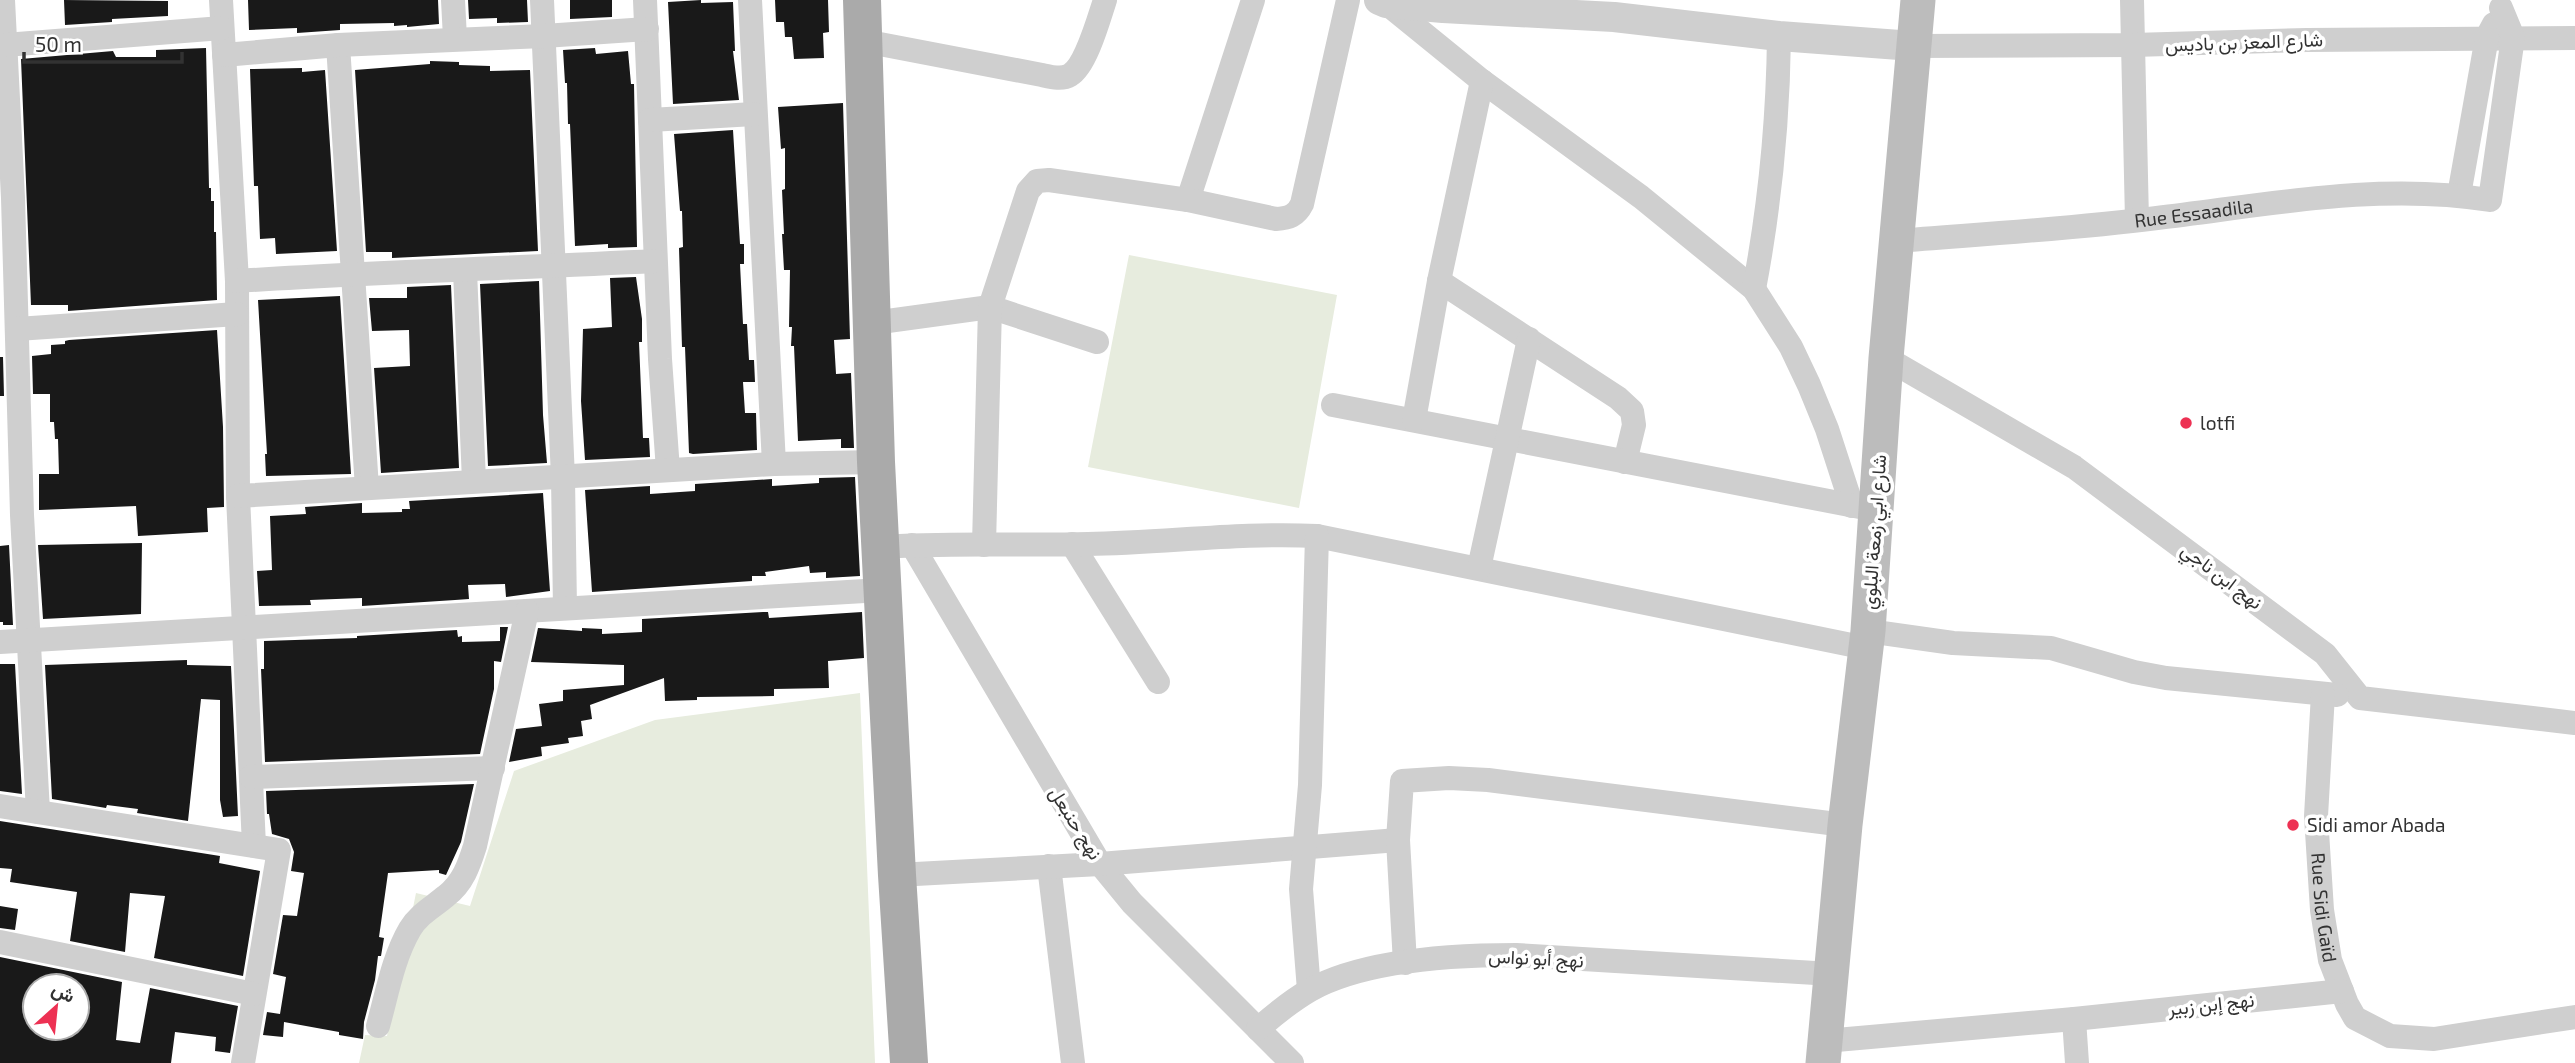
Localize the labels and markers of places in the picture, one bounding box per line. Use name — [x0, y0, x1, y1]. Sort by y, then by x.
place label: lotfi — [2200, 411, 2235, 434]
marker: lotfi — [2178, 415, 2194, 431]
place label: Sidi amor Abada — [2307, 813, 2445, 836]
marker: Sidi amor Abada — [2285, 817, 2301, 833]

